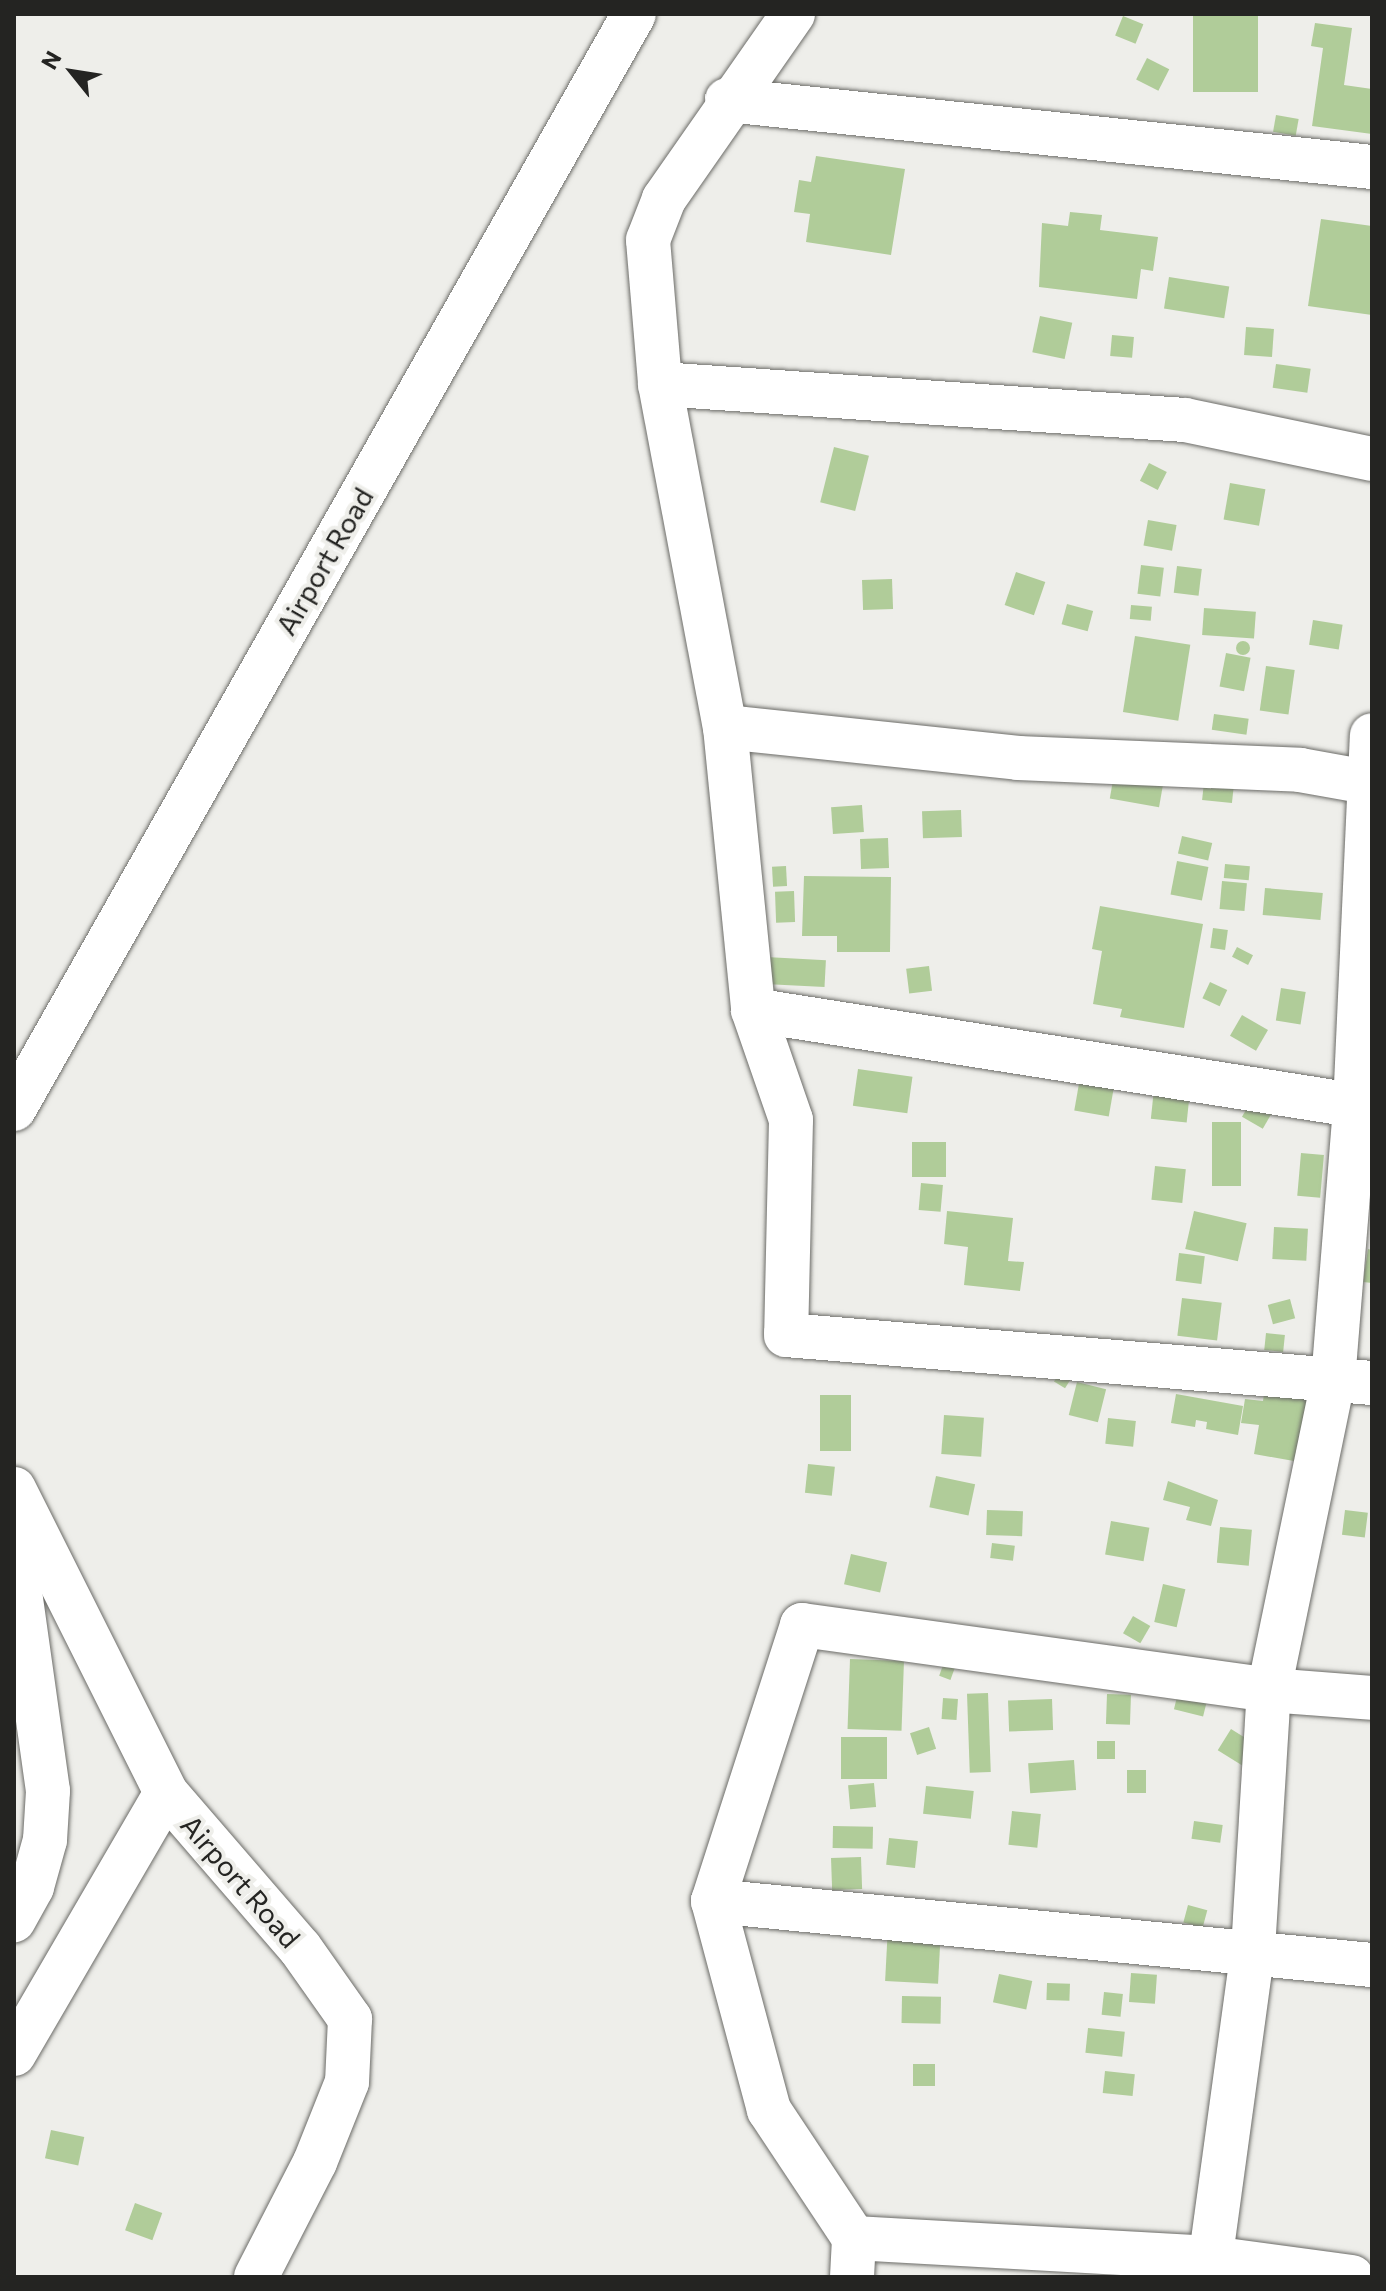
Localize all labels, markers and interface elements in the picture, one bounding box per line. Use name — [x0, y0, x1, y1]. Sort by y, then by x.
north arrow — [32, 32, 112, 112]
text: N — [35, 46, 67, 74]
street label: Airport Road — [268, 481, 380, 641]
street label: Airport Road — [174, 1808, 308, 1954]

